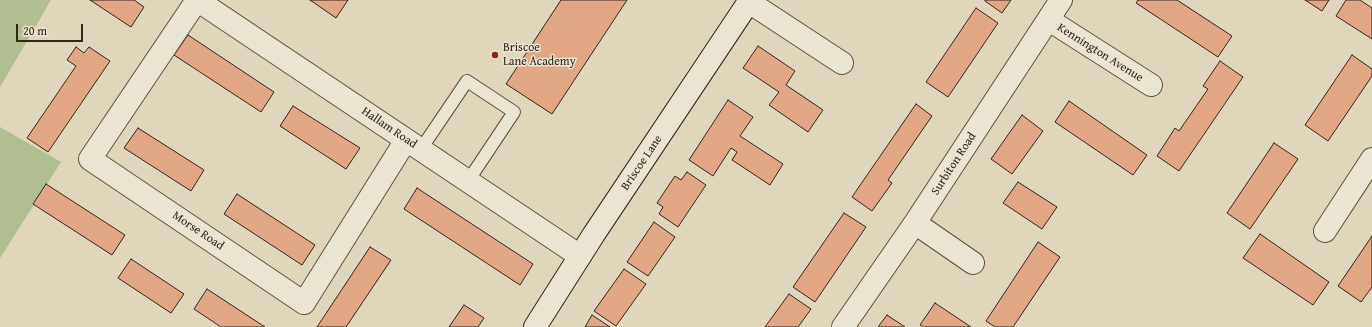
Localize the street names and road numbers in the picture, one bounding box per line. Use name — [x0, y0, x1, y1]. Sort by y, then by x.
street label: Kennington Avenue — [1054, 21, 1146, 85]
street label: Hallam Road — [359, 104, 419, 152]
street label: Surbiton Road — [928, 130, 980, 198]
street label: Briscoe Lane — [618, 133, 666, 193]
street label: Morse Road — [169, 209, 227, 253]

